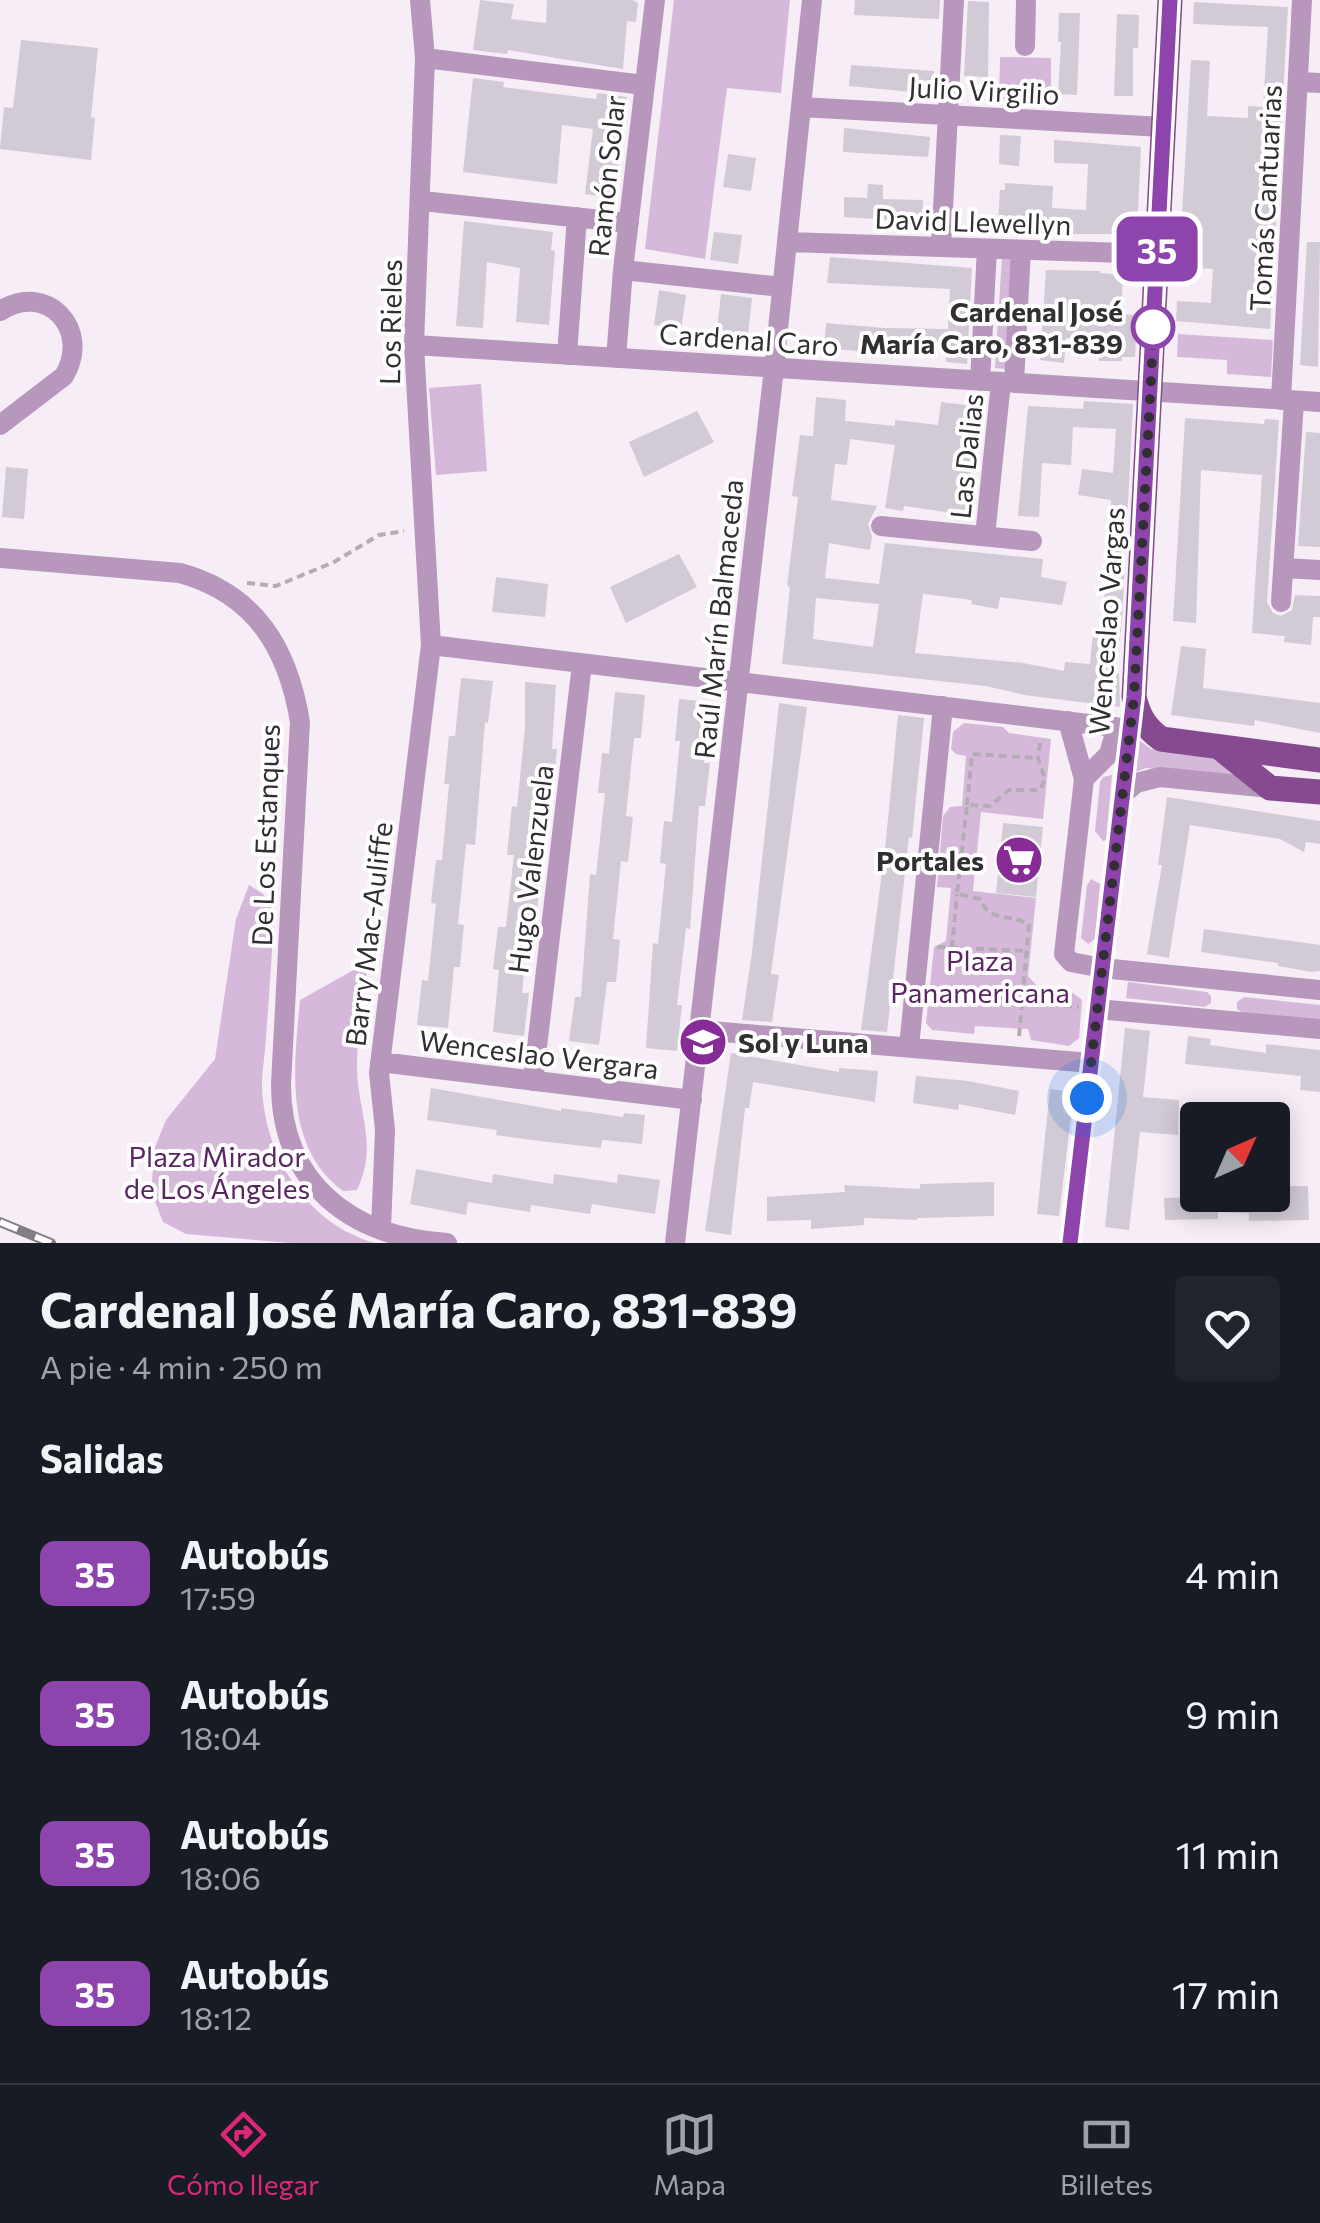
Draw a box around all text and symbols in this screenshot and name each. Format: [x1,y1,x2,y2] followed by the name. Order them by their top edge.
[908,69,1060,111] street label: Julio Virgilio
[1242,84,1288,312] street label: Tomás Cantuarias
[581,94,631,258] street label: Ramón Solar
[874,201,1072,241] street label: David Llewellyn
[1112,216,1202,282] line badge: 35
[1137,228,1177,271] text: 35
[372,259,408,385] street label: Los Rieles
[860,294,1123,360] place label: Cardenal José María Caro, 831-839
[1132,306,1174,348] marker: Cardenal José María Caro, 831-839
[658,316,840,362] street label: Cardenal Caro
[943,392,989,520] street label: Las Dalias
[686,478,750,760] street label: Raúl Marín Balmaceda
[1081,506,1131,736] street label: Wenceslao Vargas
[244,723,286,947] street label: De Los Estanques
[500,763,560,975] street label: Hugo Valenzuela
[337,820,399,1048] street label: Barry Mac-Auliffe
[993,834,1045,886] supermarket icon: Portales
[876,843,984,877] place label: Portales
[890,943,1070,1009] park label: Plaza Panamericana
[677,1016,729,1068] school or university icon: Sol y Luna
[417,1022,661,1086] street label: Wenceslao Vergara
[738,1025,868,1059] place label: Sol y Luna
[1062,1073,1112,1123] your location
[1180,1102,1290,1212] north arrow
[1180,1102,1290,1212] map controls
[124,1139,310,1205] park label: Plaza Mirador de Los Ángeles
[1175,1276,1280,1381] button: heart
[40,1279,798,1338] text: Cardenal José María Caro, 831-839
[40,1346,323,1386] text: A pie · 4 min · 250 m
[40,1434,164,1481] text: Salidas
[180,1530,329,1577] text: Autobús
[1185,1550,1280,1597] text: 4 min
[75,1552,115,1595] text: 35
[180,1577,256,1617] text: 17:59
[180,1670,329,1717] text: Autobús
[1185,1690,1280,1737] text: 9 min
[75,1692,115,1735] text: 35
[180,1717,261,1757] text: 18:04
[180,1810,329,1857] text: Autobús
[1176,1830,1280,1877] text: 11 min
[75,1832,115,1875] text: 35
[180,1857,261,1897] text: 18:06
[180,1950,329,1997] text: Autobús
[1172,1970,1280,2017] text: 17 min
[75,1972,115,2015] text: 35
[180,1997,252,2037] text: 18:12
[167,2107,319,2201] tab: Cómo llegar
[653,2107,726,2201] tab: Mapa
[1060,2107,1153,2201] tab: Billetes

